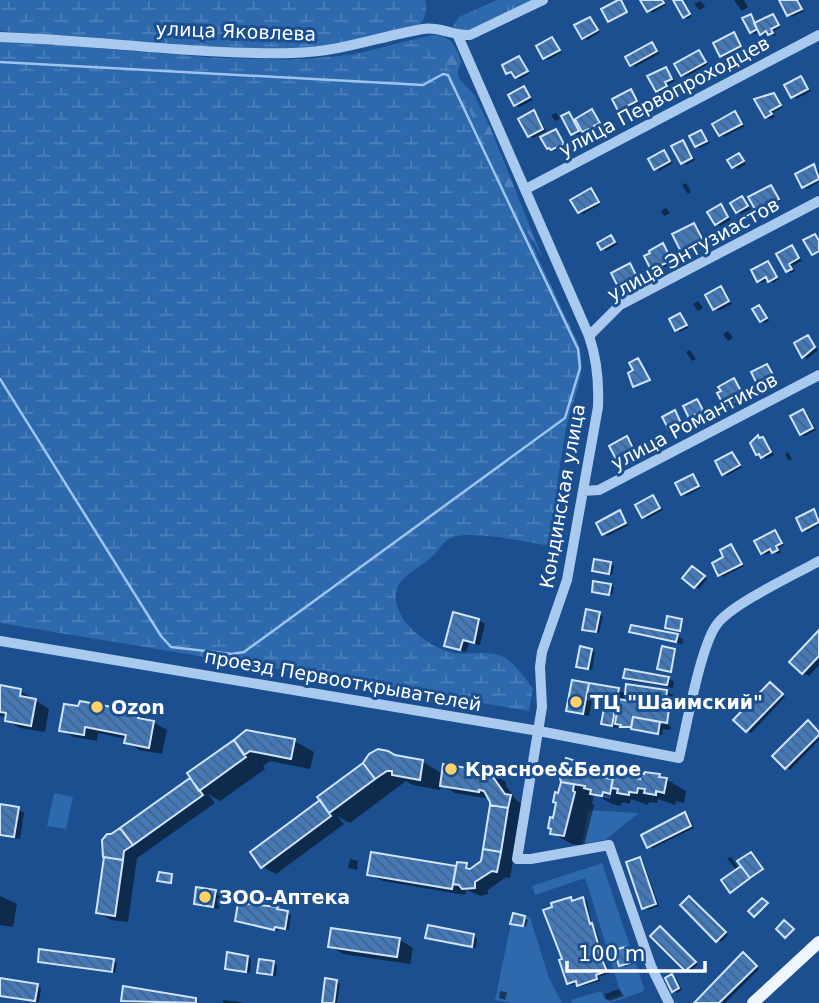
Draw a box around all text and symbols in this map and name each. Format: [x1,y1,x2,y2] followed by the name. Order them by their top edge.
[155,17,317,45] street label: улица Яковлева
[555,31,773,161] street label: улица Первопроходцев
[603,193,783,305] street label: улица Энтузиастов
[607,368,781,474] street label: улица Романтиков
[535,402,589,590] street label: Кондинская улица
[203,645,483,715] street label: проезд Первооткрывателей
[590,691,763,713] place label: ТЦ "Шаимский"
[568,694,584,710] marker: ТЦ "Шаимский"
[111,696,165,718] place label: Ozon
[89,699,105,715] marker: Ozon
[465,758,641,780] place label: Красное&Белое
[443,761,459,777] marker: Красное&Белое
[219,886,350,908] place label: ЗОО-Аптека
[197,889,213,905] marker: ЗОО-Аптека
[567,930,705,974] scale bar
[578,942,645,966] text: 100 m

